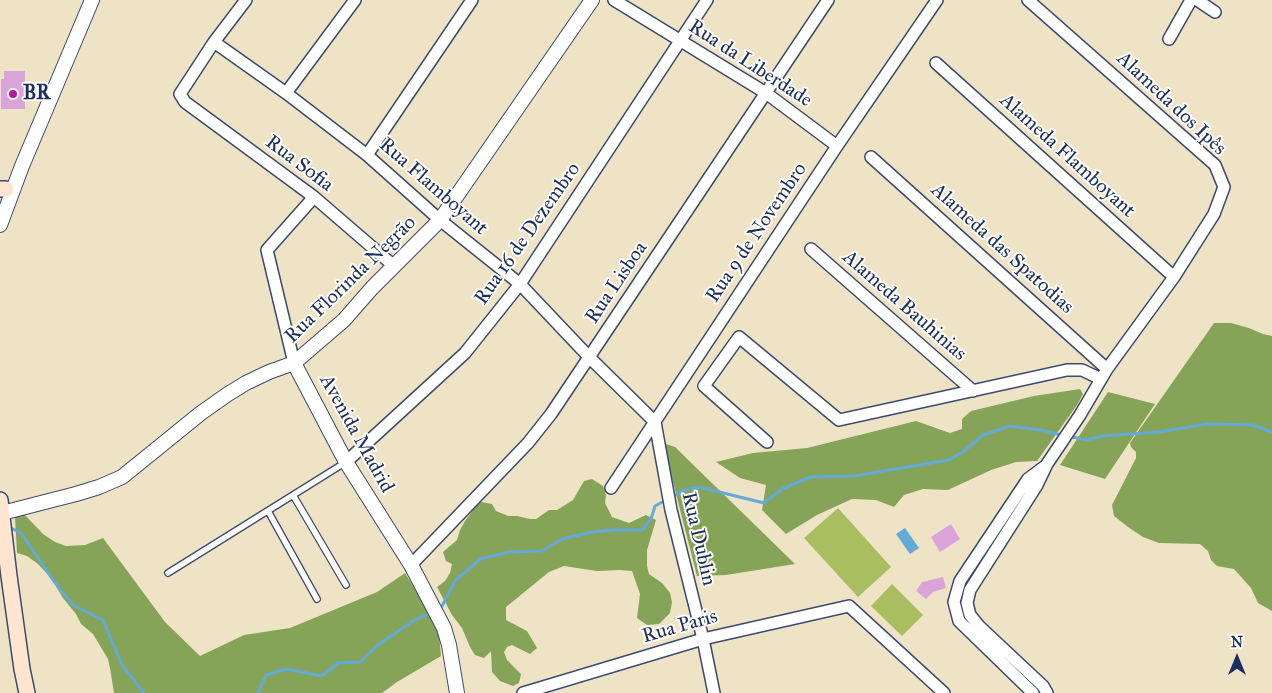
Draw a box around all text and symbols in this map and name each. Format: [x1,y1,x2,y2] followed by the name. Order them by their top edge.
[684,15,816,113] street label: Rua da Liberdade
[1111,47,1231,161] street label: Alameda dos Ipês
[23,82,50,106] place label: BR
[7,88,19,100] marker: BR
[994,89,1140,223] street label: Alameda Flamboyant
[260,131,338,197] street label: Rua Sofia
[374,133,492,241] street label: Rua Flamboyant
[470,158,586,310] street label: Rua 16 de Dezembro
[701,159,813,307] street label: Rua 9 de Novembro
[926,179,1078,319] street label: Alameda das Spatodias
[280,211,422,349] street label: Rua Florinda Negrão
[581,238,653,328] street label: Rua Lisboa
[837,246,971,366] street label: Alameda Bauhinias
[314,371,398,497] street label: Avenida Madrid
[676,490,720,588] street label: Rua Dublin
[640,605,720,649] street label: Rua Paris
[1212,633,1262,683] north arrow
[1231,634,1243,651] text: N

